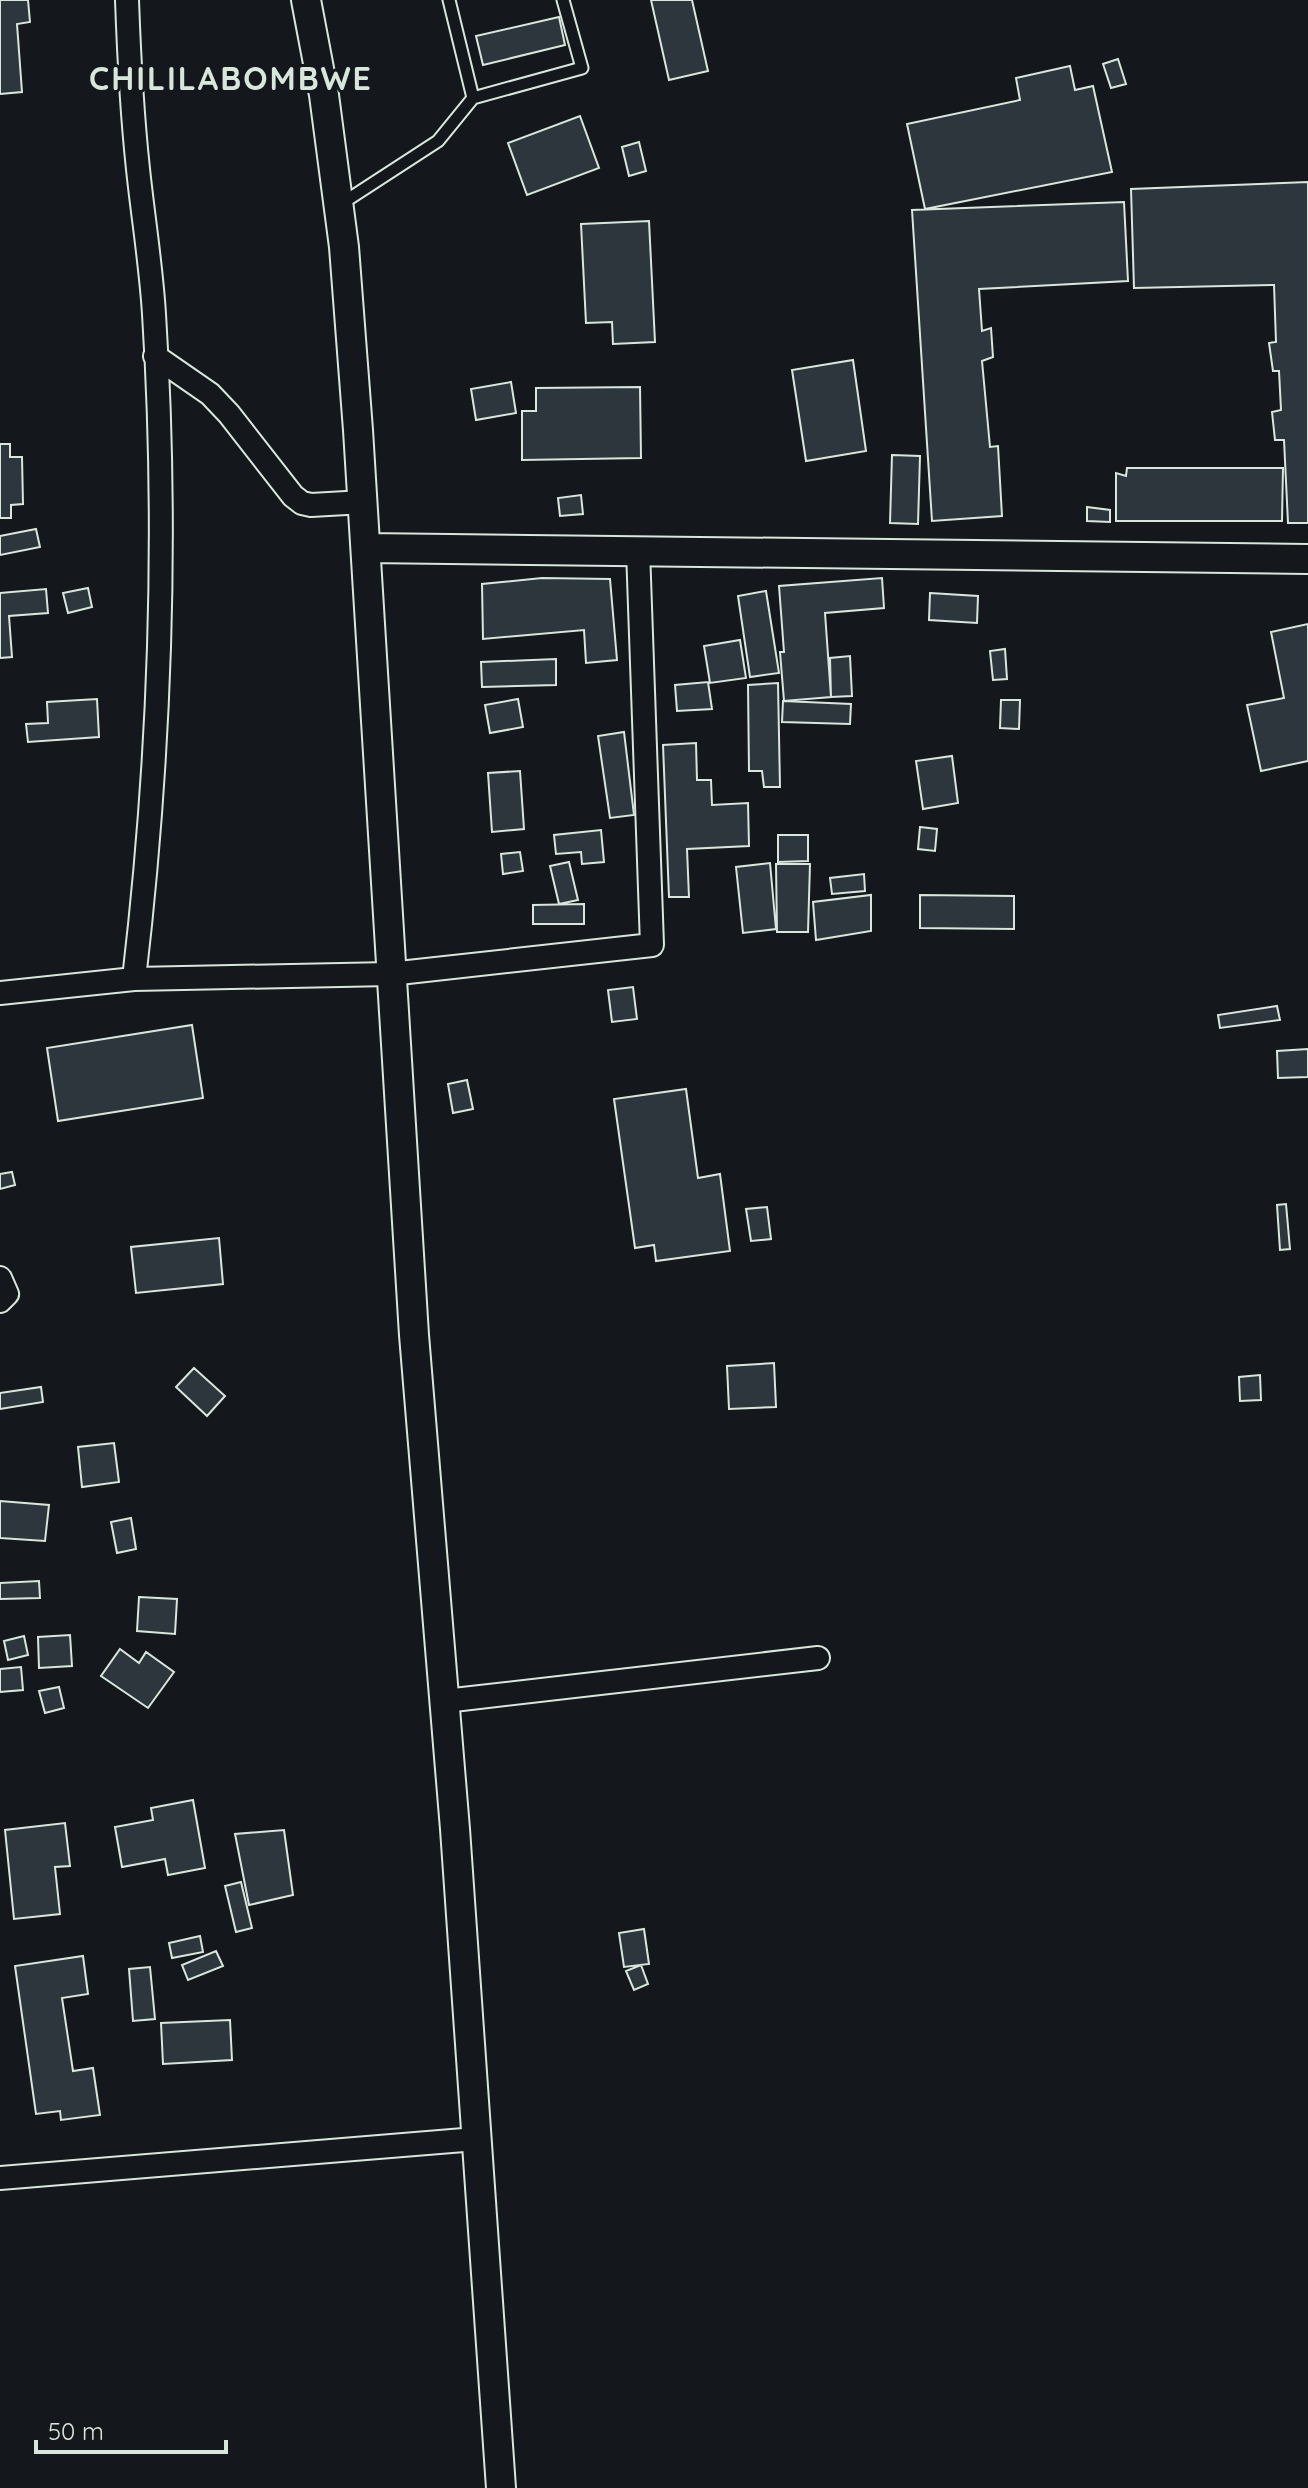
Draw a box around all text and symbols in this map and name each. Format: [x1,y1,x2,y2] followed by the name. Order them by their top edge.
[89,58,373,98] district label: CHILILABOMBWE
[36,2404,226,2454] scale bar
[48,2416,104,2446] text: 50 m

